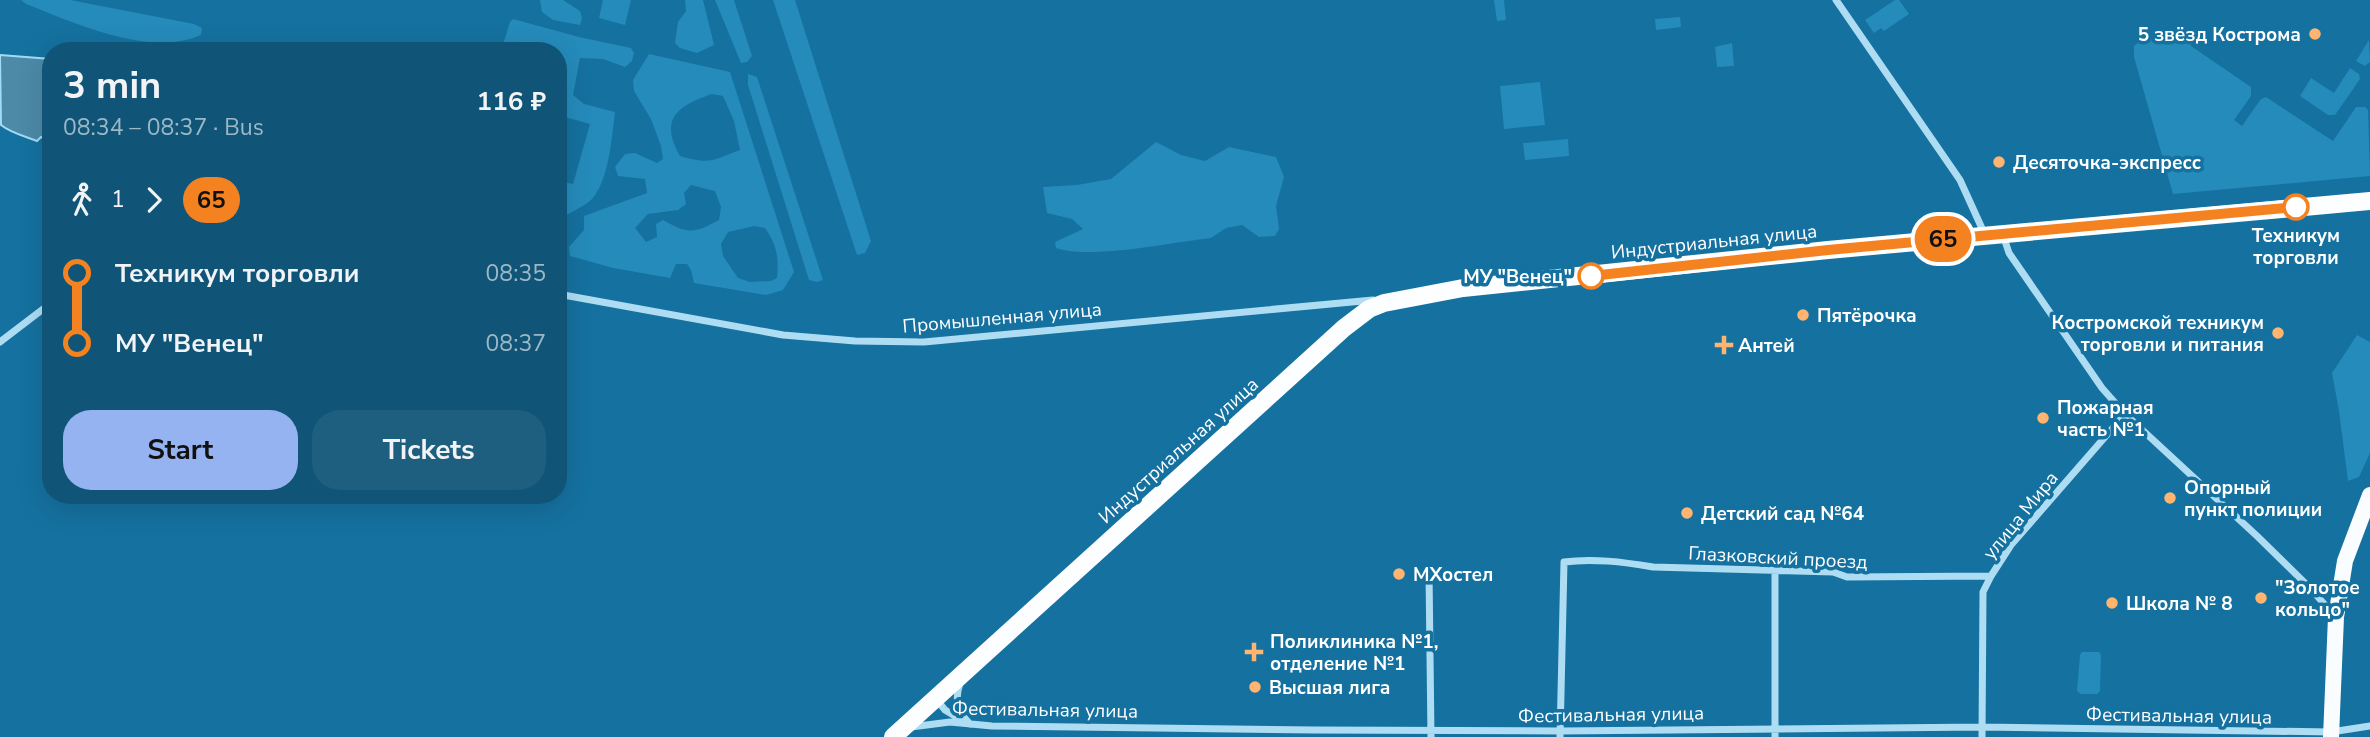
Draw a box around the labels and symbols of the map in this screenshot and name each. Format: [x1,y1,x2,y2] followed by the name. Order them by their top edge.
[2138,22,2301,48] place label: 5 звёзд Кострома
[2307,26,2323,42] marker: 5 звёзд Кострома
[2013,150,2201,176] place label: Десяточка-экспресс
[1991,154,2007,170] marker: Десяточка-экспресс
[2283,194,2309,220] marker: Техникум торговли
[1912,216,1974,262] line badge: 65
[1610,218,1818,266] street label: Индустриальная улица
[2252,223,2340,271] place label: Техникум торговли
[1578,263,1604,289] marker: МУ "Венец"
[1463,264,1572,290] place label: МУ "Венец"
[901,296,1103,340] street label: Промышленная улица
[1817,303,1917,329] place label: Пятёрочка
[1795,307,1811,323] marker: Пятёрочка
[2052,310,2264,358] place label: Костромской техникум торговли и питания
[2270,325,2286,341] marker: Костромской техникум торговли и питания
[1738,333,1795,359] place label: Антей
[1716,337,1732,353] marker: Антей
[1093,372,1264,530] street label: Индустриальная улица
[2057,395,2154,443] place label: Пожарная часть №1
[2035,410,2051,426] marker: Пожарная часть №1
[1977,466,2064,565] street label: улица Мира
[2184,475,2322,523] place label: Опорный пункт полиции
[2162,490,2178,506] marker: Опорный пункт полиции
[1701,501,1864,527] place label: Детский сад №64
[1679,505,1695,521] marker: Детский сад №64
[1688,540,1868,576] street label: Глазковский проезд
[1413,562,1493,588] place label: МХостел
[1391,566,1407,582] marker: МХостел
[2275,575,2360,623] place label: "Золотое кольцо"
[2253,590,2269,606] marker: "Золотое кольцо"
[2126,591,2233,617] place label: Школа № 8
[2104,595,2120,611] marker: Школа № 8
[1270,629,1438,677] place label: Поликлиника №1, отделение №1
[1244,642,1264,662] marker: Поликлиника №1, отделение №1
[1269,675,1390,701] place label: Высшая лига
[1247,679,1263,695] marker: Высшая лига
[952,695,1138,725] street label: Фестивальная улица
[1518,700,1704,730] street label: Фестивальная улица
[2086,701,2272,731] street label: Фестивальная улица

